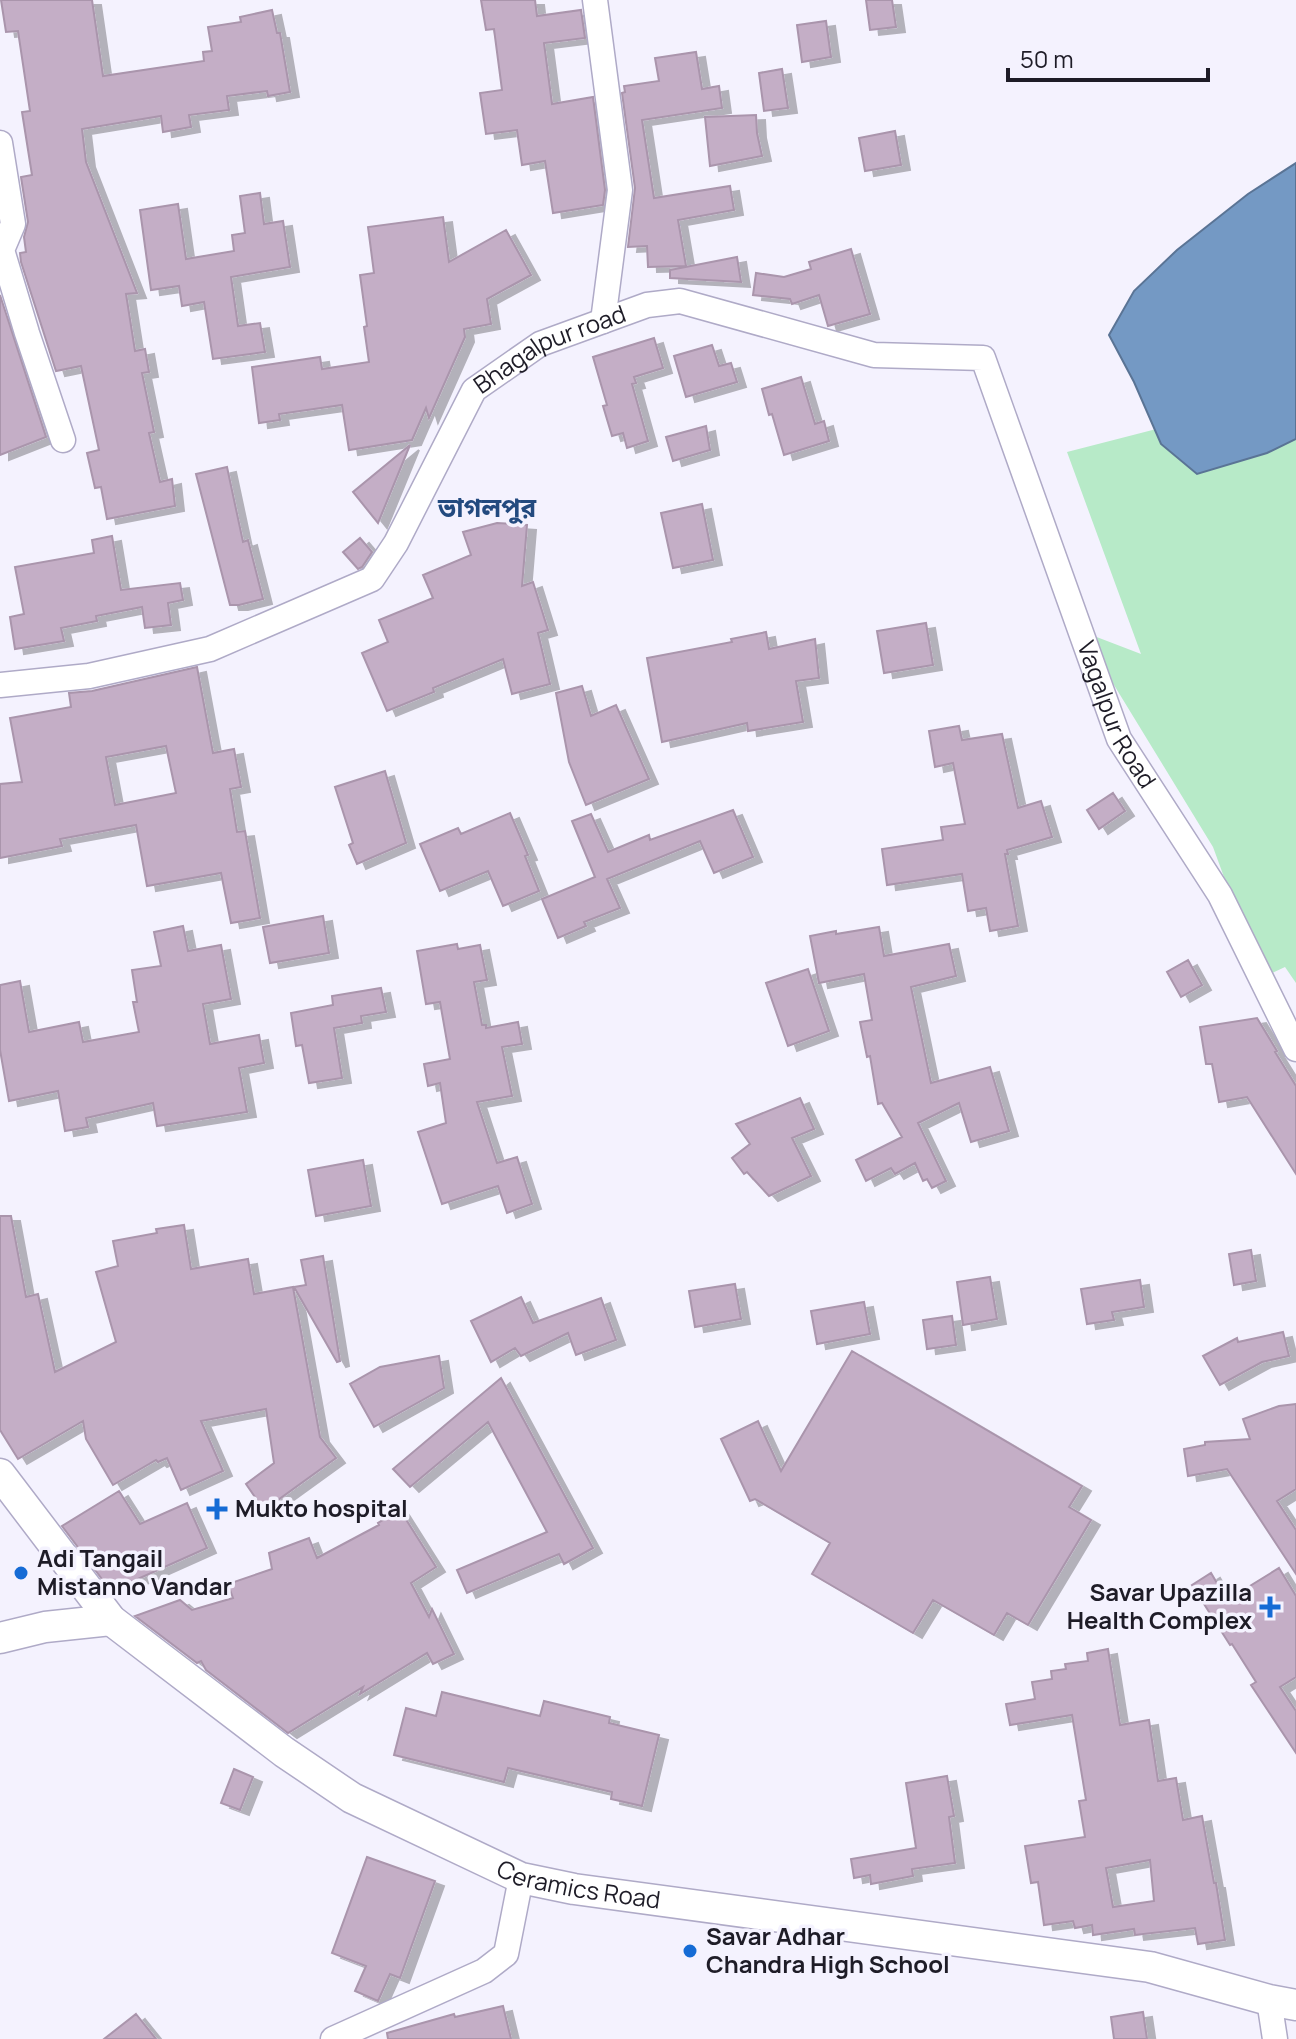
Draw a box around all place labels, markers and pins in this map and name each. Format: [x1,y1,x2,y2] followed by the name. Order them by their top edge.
[235,1491,408,1524] place label: Mukto hospital
[206,1498,228,1520] marker: Mukto hospital
[37,1541,232,1602] place label: Adi Tangail Mistanno Vandar
[12,1564,30,1582] marker: Adi Tangail Mistanno Vandar
[1067,1575,1253,1636] place label: Savar Upazilla Health Complex
[1259,1596,1281,1618] marker: Savar Upazilla Health Complex
[706,1919,950,1980] place label: Savar Adhar Chandra High School
[681,1942,699,1960] marker: Savar Adhar Chandra High School

